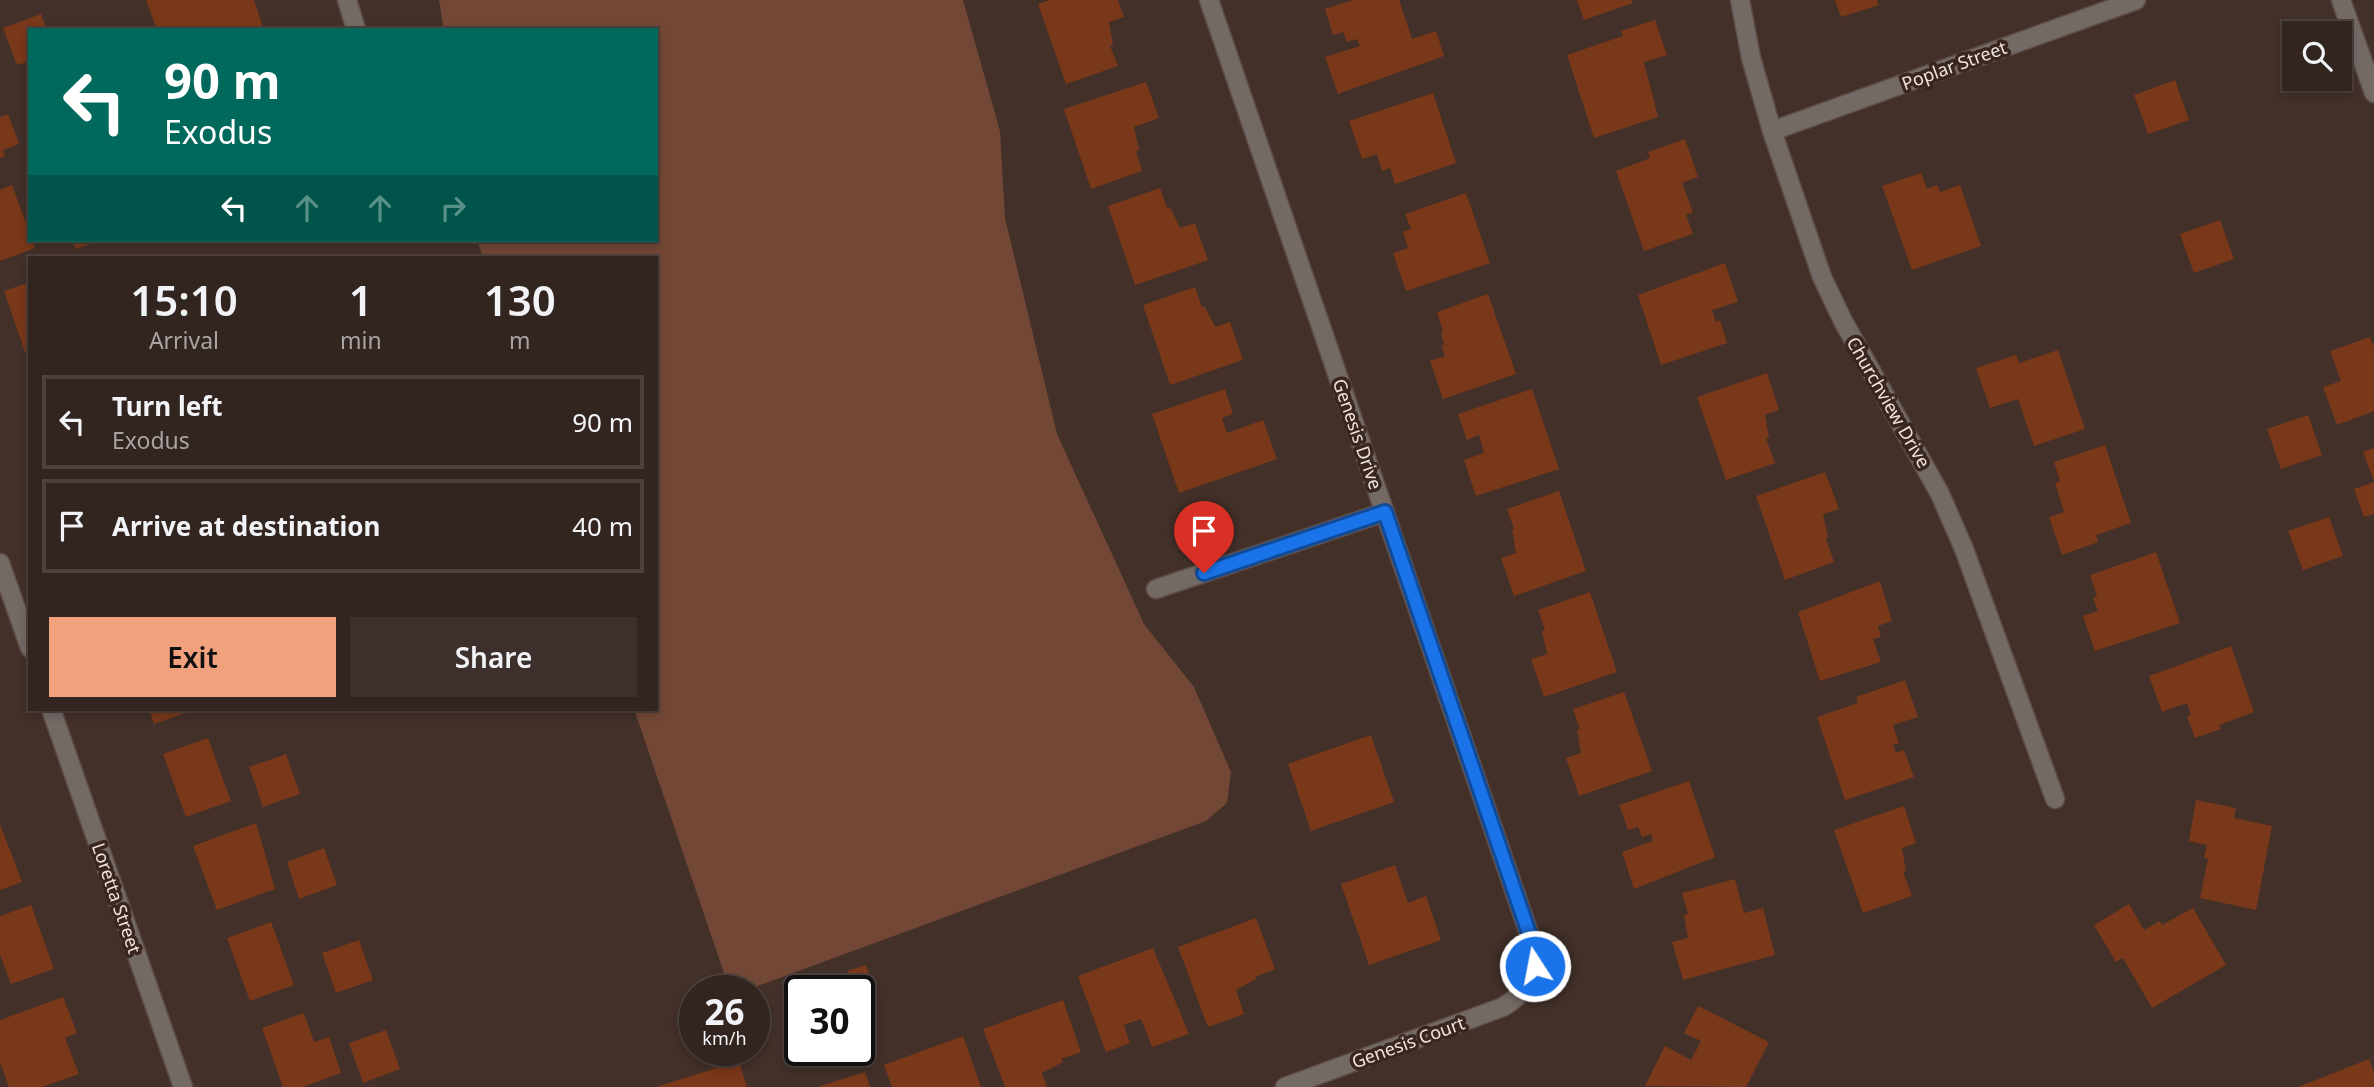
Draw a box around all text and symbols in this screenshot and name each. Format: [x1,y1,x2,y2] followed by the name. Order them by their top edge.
[2282,21,2352,91] map controls
[2282,21,2352,91] button: search
[1898,35,2010,95] street label: Poplar Street
[164,47,281,113] text: 90 m
[49,56,140,147] icon: left
[164,110,272,153] text: Exodus
[215,189,253,227] icon: left
[288,189,326,227] icon: ahead
[361,189,399,227] icon: ahead
[434,189,472,227] icon: right
[130,271,238,328] text: 15:10
[349,271,373,328] text: 1
[484,271,556,328] text: 130
[149,324,219,356] text: Arrival
[340,324,382,356] text: min
[509,324,531,356] text: m
[1842,332,1936,472] street label: Churchview Drive
[1328,375,1388,493] street label: Genesis Drive
[112,388,223,424] text: Turn left
[53,403,91,441] icon: left
[572,404,633,440] text: 90 m
[112,424,190,456] text: Exodus
[1174,501,1234,573] pin
[53,507,91,545] icon: arrive
[112,508,381,544] text: Arrive at destination
[572,508,633,544] text: 40 m
[1185,512,1223,550] icon: arrive
[49,617,336,697] button: Exit
[350,617,637,697] button: Share
[87,839,147,957] street label: Loretta Street
[1498,929,1572,1003] position arrow
[784,975,875,1066] speed limit sign: 30
[704,988,745,1035] text: 26
[1348,1010,1468,1074] street label: Genesis Court
[702,1026,747,1050] text: km/h

